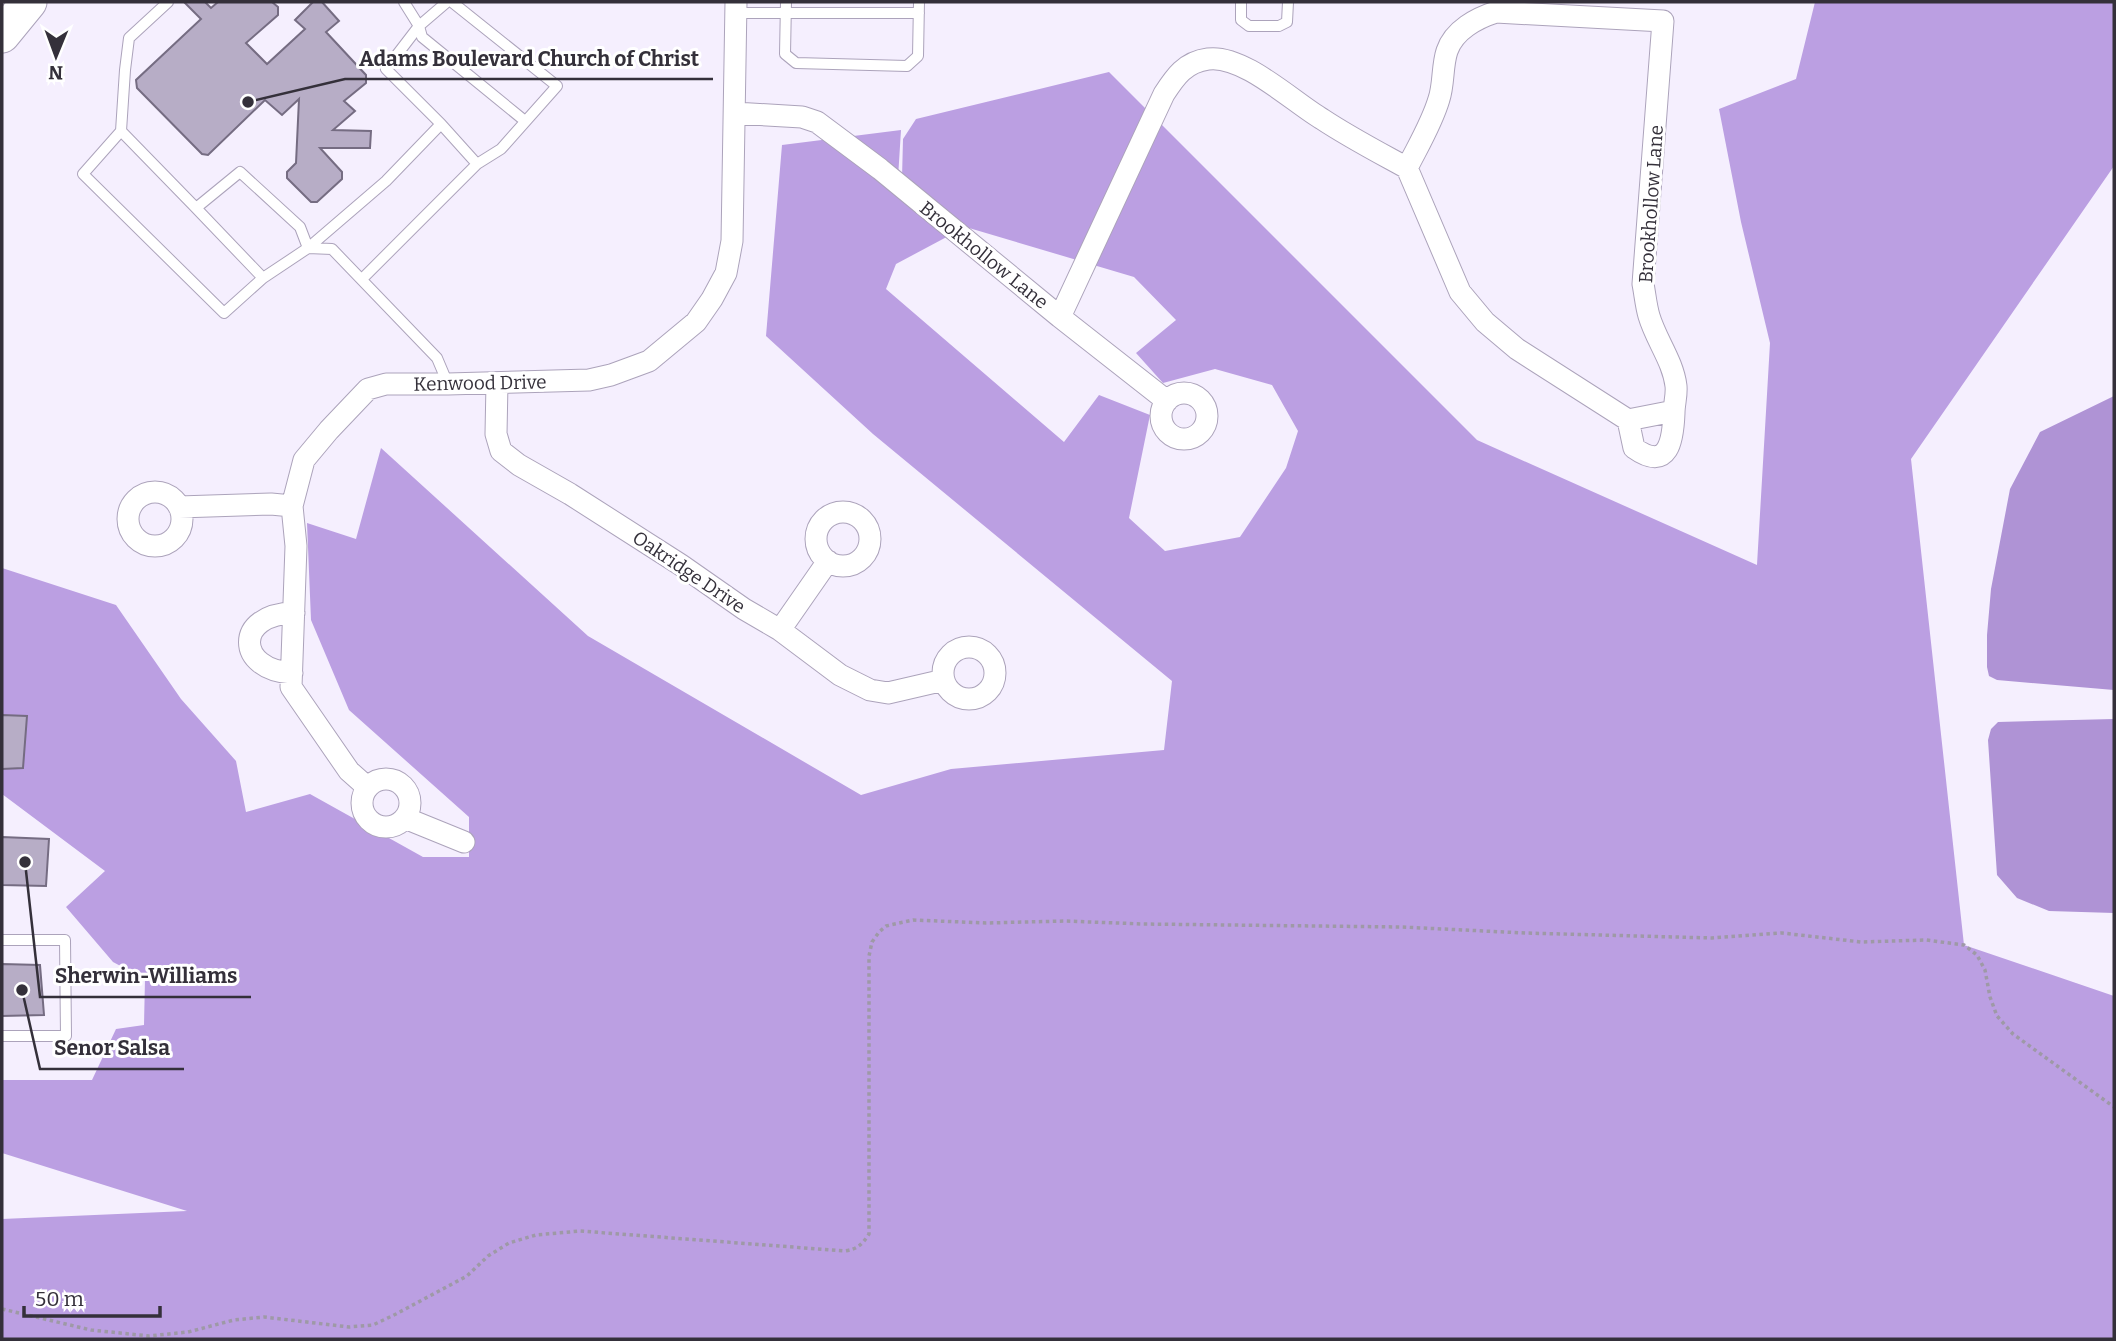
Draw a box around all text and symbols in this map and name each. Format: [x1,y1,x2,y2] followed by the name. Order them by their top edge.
[21,21,91,91] north arrow
[345,37,713,79] callout: Adams Boulevard Church of Christ
[359,46,700,72] text: Adams Boulevard Church of Christ
[48,61,63,84] text: N
[1634,124,1668,284] street label: Brookhollow Lane
[915,196,1053,314] street label: Brookhollow Lane
[413,370,547,396] street label: Kenwood Drive
[628,526,750,618] street label: Oakridge Drive
[40,955,251,997] callout: Sherwin-Williams
[55,963,237,989] text: Sherwin-Williams
[40,1027,184,1069] callout: Senor Salsa
[54,1035,170,1061] text: Senor Salsa
[24,1274,161,1318] scale bar
[35,1286,84,1312] text: 50 m

